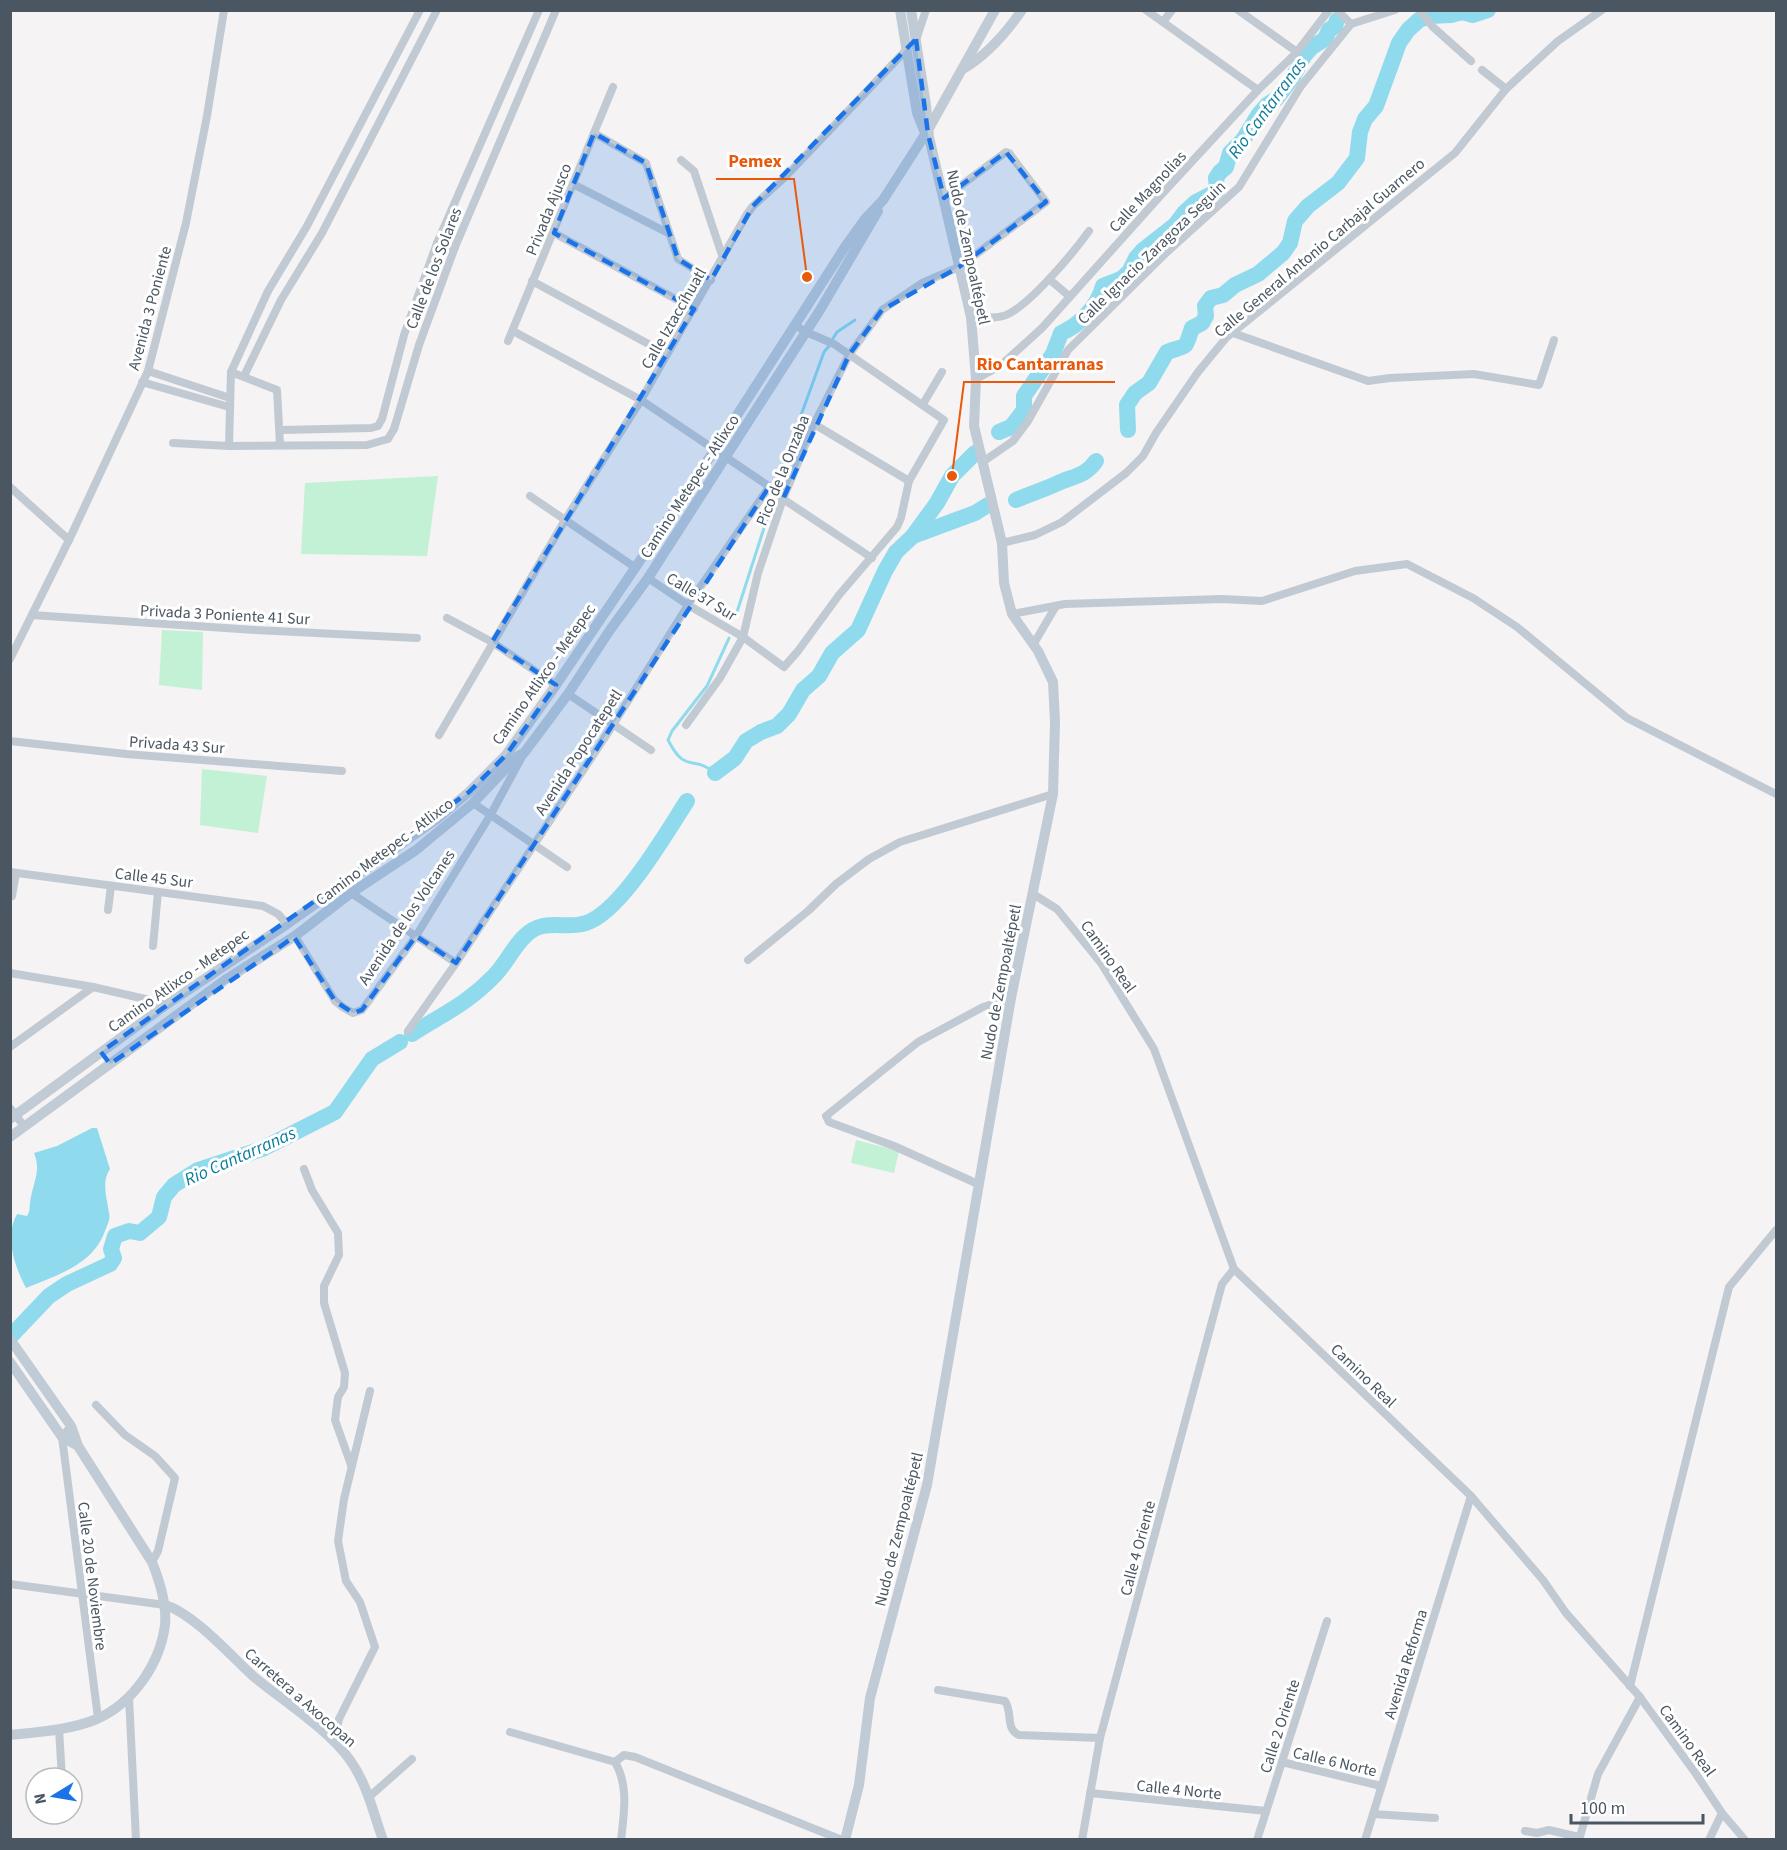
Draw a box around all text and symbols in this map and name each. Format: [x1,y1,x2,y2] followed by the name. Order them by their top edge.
[1222,53,1313,164] water label: Rio Cantarranas
[716,143,794,179] callout: Pemex
[1104,146,1192,237] street label: Calle Magnolias
[728,149,782,174] text: Pemex
[1210,153,1430,343] street label: Calle General Antonio Carbajal Guarnero
[520,160,577,259] street label: Privada Ajusco
[941,168,995,327] street label: Nudo de Zempoaltépetl
[1073,176,1231,329] street label: Calle Ignacio Zaragoza Seguin
[401,204,467,332] street label: Calle de los Solares
[123,244,177,373] street label: Avenida 3 Poniente
[636,264,712,373] street label: Calle Iztaccíhuatl
[964,346,1115,382] callout: Rio Cantarranas
[977,352,1103,377] text: Rio Cantarranas
[635,410,745,563] street label: Camino Metepec - Atlixco
[751,412,815,529] street label: Pico de la Onzaba
[662,567,741,627] street label: Calle 37 Sur
[139,600,311,630] street label: Privada 3 Poniente 41 Sur
[487,600,601,749] street label: Camino Atlixco - Metepec
[530,685,628,820] street label: Avenida Popocatepetl
[128,731,226,759] street label: Privada 43 Sur
[311,793,458,911] street label: Camino Metepec - Atlixco
[353,845,460,990] street label: Avenida de los Volcanes
[114,862,195,894] street label: Calle 45 Sur
[975,903,1027,1062] street label: Nudo de Zempoaltépetl
[1075,916,1141,997] street label: Camino Real
[104,924,253,1038] street label: Camino Atlixco - Metepec
[181,1121,300,1192] water label: Rio Cantarranas
[1326,1339,1401,1413] street label: Camino Real
[869,1450,929,1609] street label: Nudo de Zempoaltépetl
[1115,1498,1161,1598] street label: Calle 4 Oriente
[72,1501,112,1652] street label: Calle 20 de Noviembre
[1379,1607,1433,1722] street label: Avenida Reforma
[240,1643,361,1753] street label: Carretera a Axocopan
[1254,1676,1306,1776] street label: Calle 2 Oriente
[1654,1700,1721,1781] street label: Camino Real
[1291,1742,1379,1782] street label: Calle 6 Norte
[24,1766,84,1826] north arrow
[1135,1775,1223,1805] street label: Calle 4 Norte
[1571,1787,1703,1825] scale bar
[28,1791,52,1806] text: N
[1580,1796,1625,1821] text: 100 m

